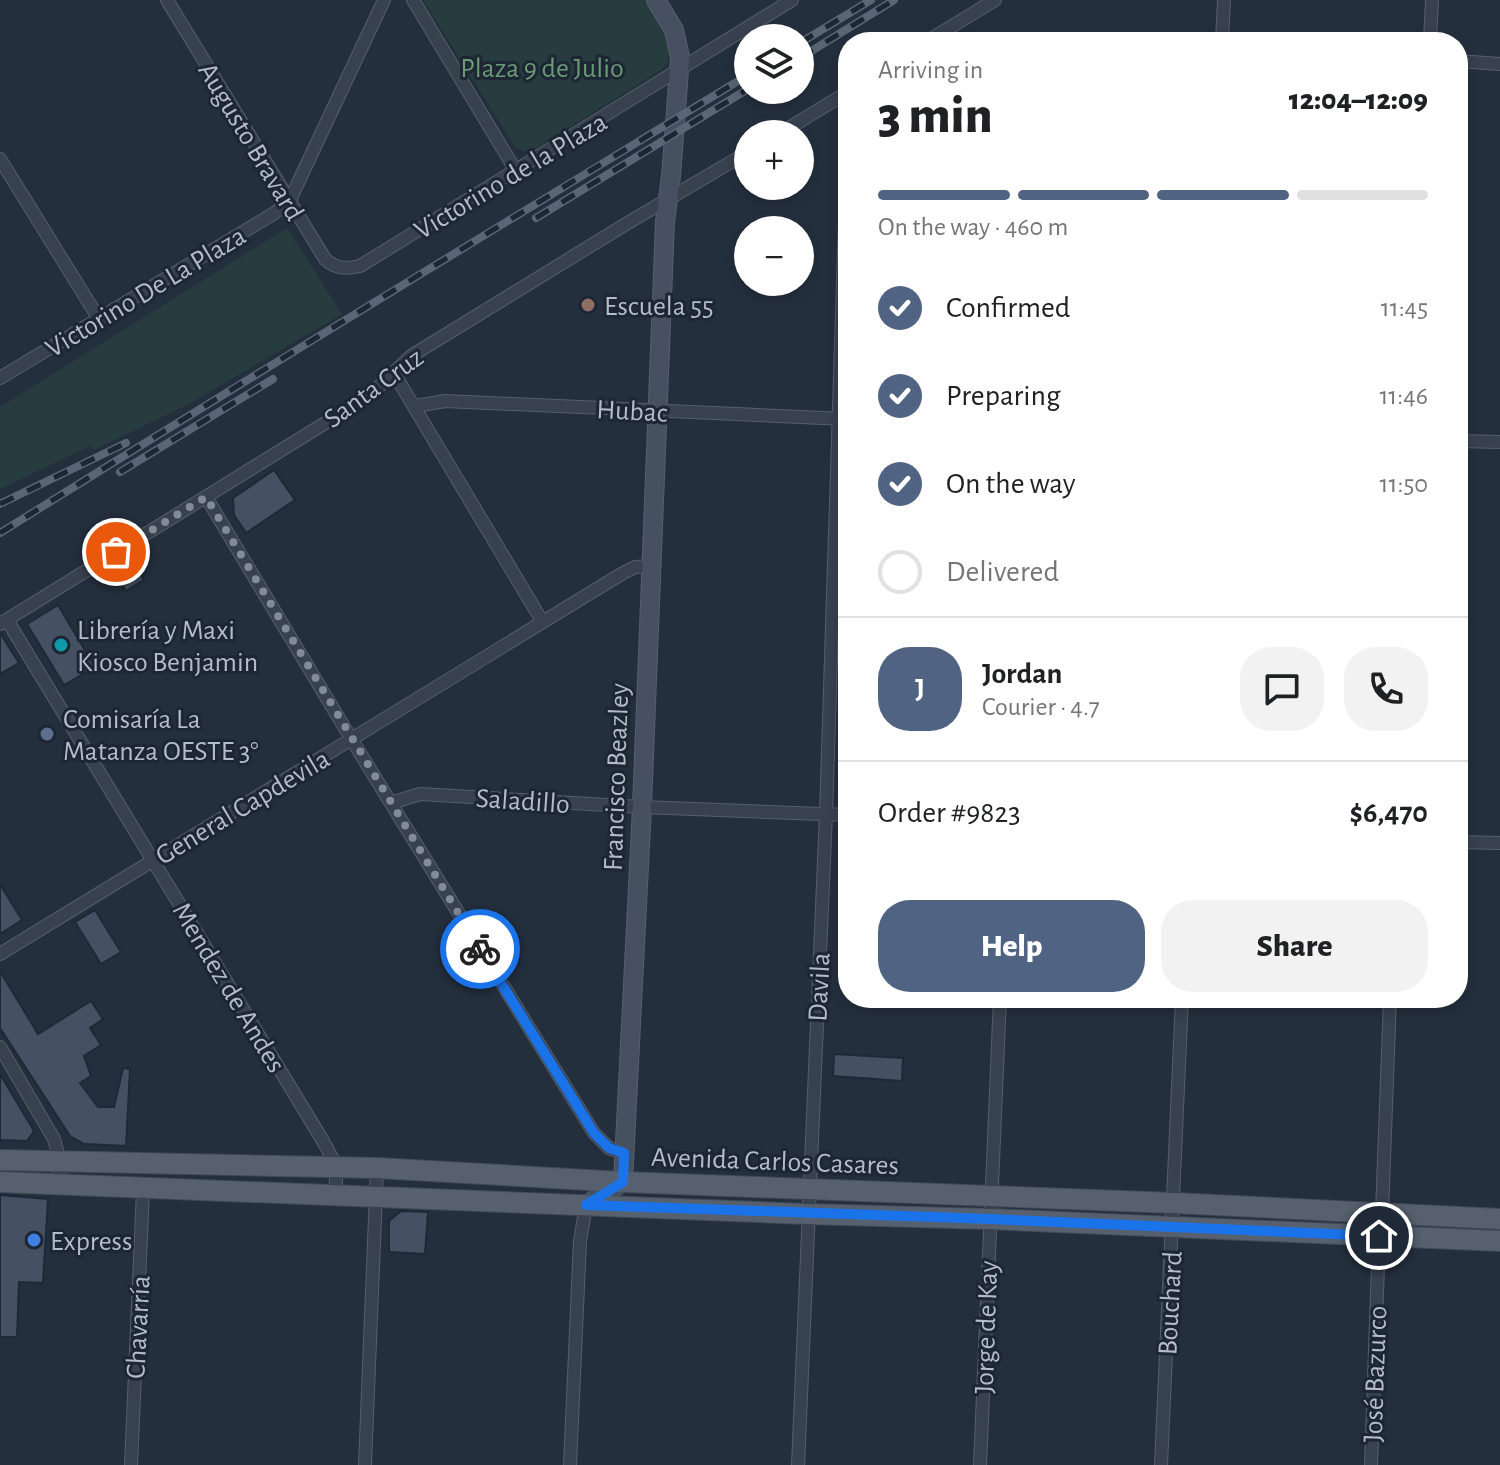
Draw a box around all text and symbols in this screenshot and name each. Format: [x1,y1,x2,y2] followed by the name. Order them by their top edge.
[734,24,814,296] map controls
[734,24,814,104] button: layers
[460,55,624,83] park label: Plaza 9 de Julio
[878,57,983,83] text: Arriving in
[192,58,308,226] street label: Augusto Bravard
[1289,85,1428,115] text: 12:04–12:09
[878,90,992,142] text: 3 min
[410,108,612,245] street label: Victorino de la Plaza
[734,120,814,200] button: +
[878,214,1068,240] text: On the way · 460 m
[734,216,814,296] button: −
[41,222,251,363] street label: Victorino De La Plaza
[878,286,922,330] icon: check
[604,293,714,321] place label: Escuela 55
[946,293,1070,323] text: Confirmed
[1381,295,1428,321] text: 11:45
[579,296,597,314] marker: Escuela 55
[319,343,429,434] street label: Santa Cruz
[878,374,922,418] icon: check
[946,381,1061,411] text: Preparing
[1379,383,1428,409] text: 11:46
[596,396,668,428] street label: Hubac
[878,462,922,506] icon: check
[946,469,1075,499] text: On the way
[1380,471,1428,497] text: 11:50
[82,518,150,586] pin
[94,530,138,574] icon: bag
[946,557,1059,587] text: Delivered
[77,617,258,677] place label: Librería y Maxi Kiosco Benjamin
[52,636,70,654] marker: Librería y Maxi Kiosco Benjamin
[1240,647,1324,731] button: chat
[1344,647,1428,731] button: phone
[982,659,1062,689] text: Jordan
[915,674,925,704] text: J
[600,683,634,871] street label: Francisco Beazley
[982,694,1100,720] text: Courier · 4.7
[63,706,259,766] place label: Comisaría La Matanza OESTE 3°
[38,725,56,743] marker: Comisaría La Matanza OESTE 3°
[151,745,335,871] street label: General Capdevila
[475,785,571,819] street label: Saladillo
[878,798,1021,828] text: Order #9823
[1349,798,1428,828] text: $6,470
[167,898,290,1078] street label: Mendez de Andes
[878,900,1145,992] button: Help
[1161,900,1428,992] button: Share
[440,909,520,989] courier
[458,927,502,971] icon: bike
[804,952,836,1022] street label: Davila
[651,1144,899,1180] street label: Avenida Carlos Casares
[1345,1202,1413,1270] pin
[1357,1214,1401,1258] icon: home
[50,1228,132,1256] place label: Express
[25,1231,43,1249] marker: Express
[1154,1250,1188,1356] street label: Bouchard
[971,1260,1003,1394] street label: Jorge de Kay
[122,1275,156,1380] street label: Chavarría
[1360,1305,1392,1443] street label: José Bazurco

